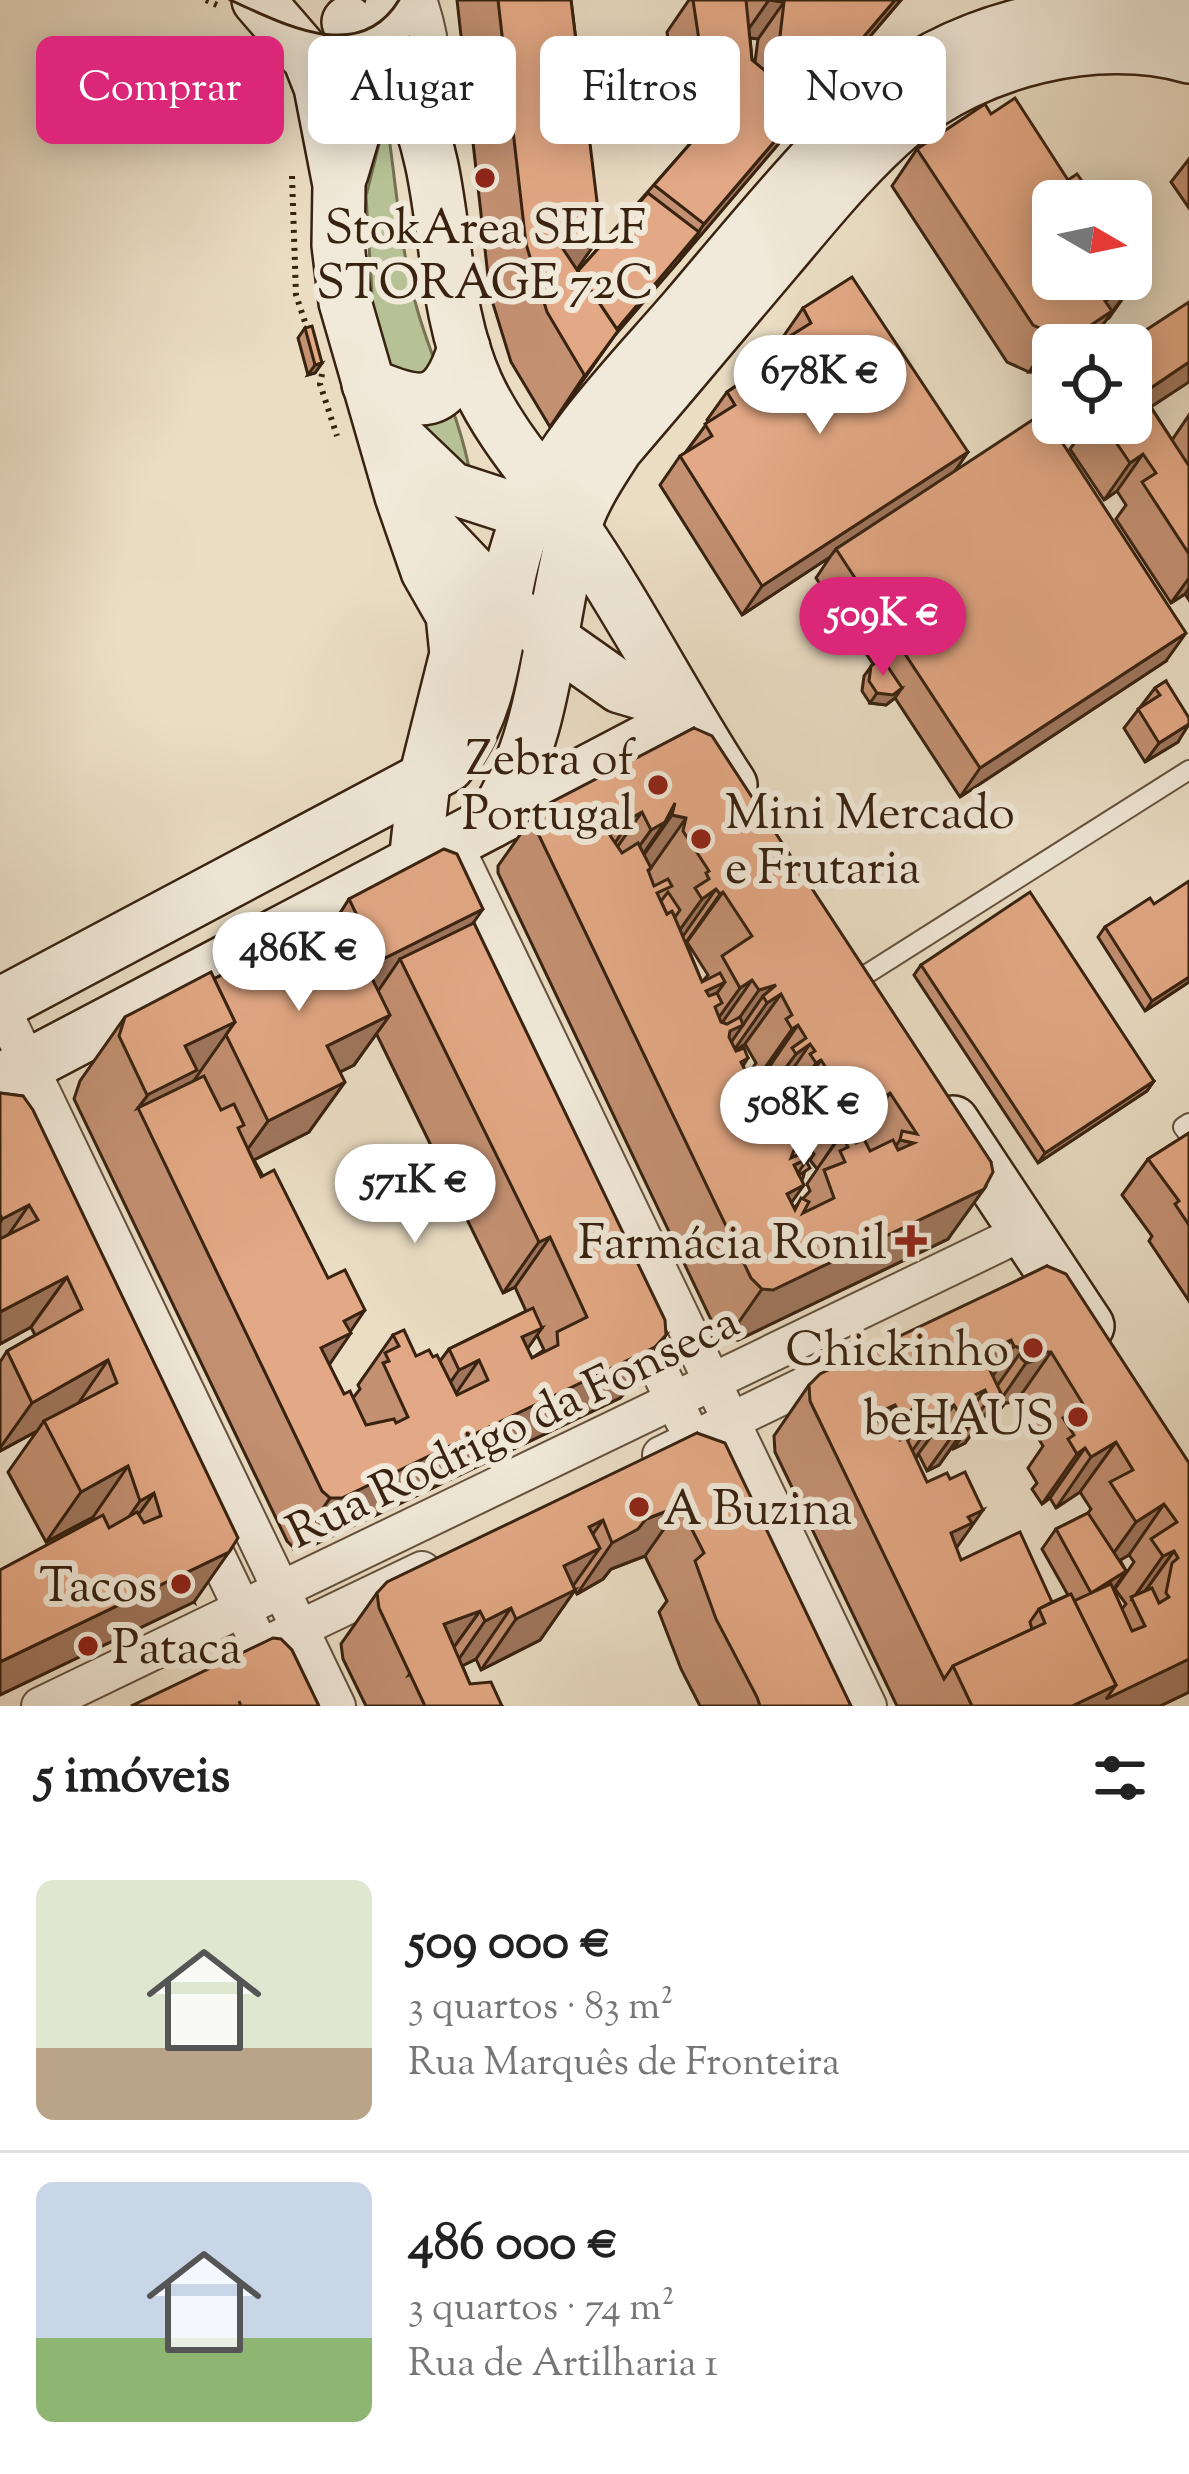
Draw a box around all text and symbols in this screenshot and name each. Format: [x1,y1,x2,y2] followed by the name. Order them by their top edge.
[36,36,284,144] chip: Comprar
[308,36,516,144] chip: Alugar
[540,36,740,144] chip: Filtros
[764,36,946,144] chip: Novo
[472,165,498,191] marker: StokArea SELF STORAGE 72C
[1032,180,1152,300] north arrow
[1032,180,1152,444] map controls
[316,197,654,321] place label: StokArea SELF STORAGE 72C
[1032,324,1152,444] button: locate
[722,335,918,437] pin: 678K €
[761,346,879,402] text: 678K €
[785,577,981,679] pin: 509K €
[826,588,940,644] text: 509K €
[462,728,636,852] place label: Zebra of Portugal
[645,772,671,798] marker: Zebra of Portugal
[725,782,1015,906] place label: Mini Mercado e Frutaria
[688,826,714,852] marker: Mini Mercado e Frutaria
[201,912,397,1014] pin: 486K €
[239,923,359,979] text: 486K €
[706,1066,902,1168] pin: 508K €
[747,1077,861,1133] text: 508K €
[317,1144,513,1246] pin: 571K €
[362,1155,468,1211] text: 571K €
[578,1212,887,1281] place label: Farmácia Ronil
[898,1228,924,1254] marker: Farmácia Ronil
[277,1290,752,1569] street label: Rua Rodrigo da Fonseca
[785,1319,1009,1388] place label: Chickinho
[1020,1335,1046,1361] marker: Chickinho
[864,1388,1054,1457] place label: beHAUS
[1065,1404,1091,1430] marker: beHAUS
[663,1478,852,1547] place label: A Buzina
[626,1494,652,1520] marker: A Buzina
[39,1555,157,1624] place label: Tacos
[168,1571,194,1597] marker: Tacos
[112,1617,242,1686] place label: Pataca
[75,1633,101,1659] marker: Pataca
[36,1742,230,1815] text: 5 imóveis
[1087,1745,1153,1811] icon: filters
[408,1908,611,1981] text: 509 000 €
[132,1928,276,2072] icon: home
[408,1981,673,2037] text: 3 quartos · 83 m²
[408,2037,840,2093] text: Rua Marquês de Fronteira
[408,2209,619,2282] text: 486 000 €
[132,2230,276,2374] icon: home
[408,2282,675,2338] text: 3 quartos · 74 m²
[408,2338,718,2394] text: Rua de Artilharia 1

